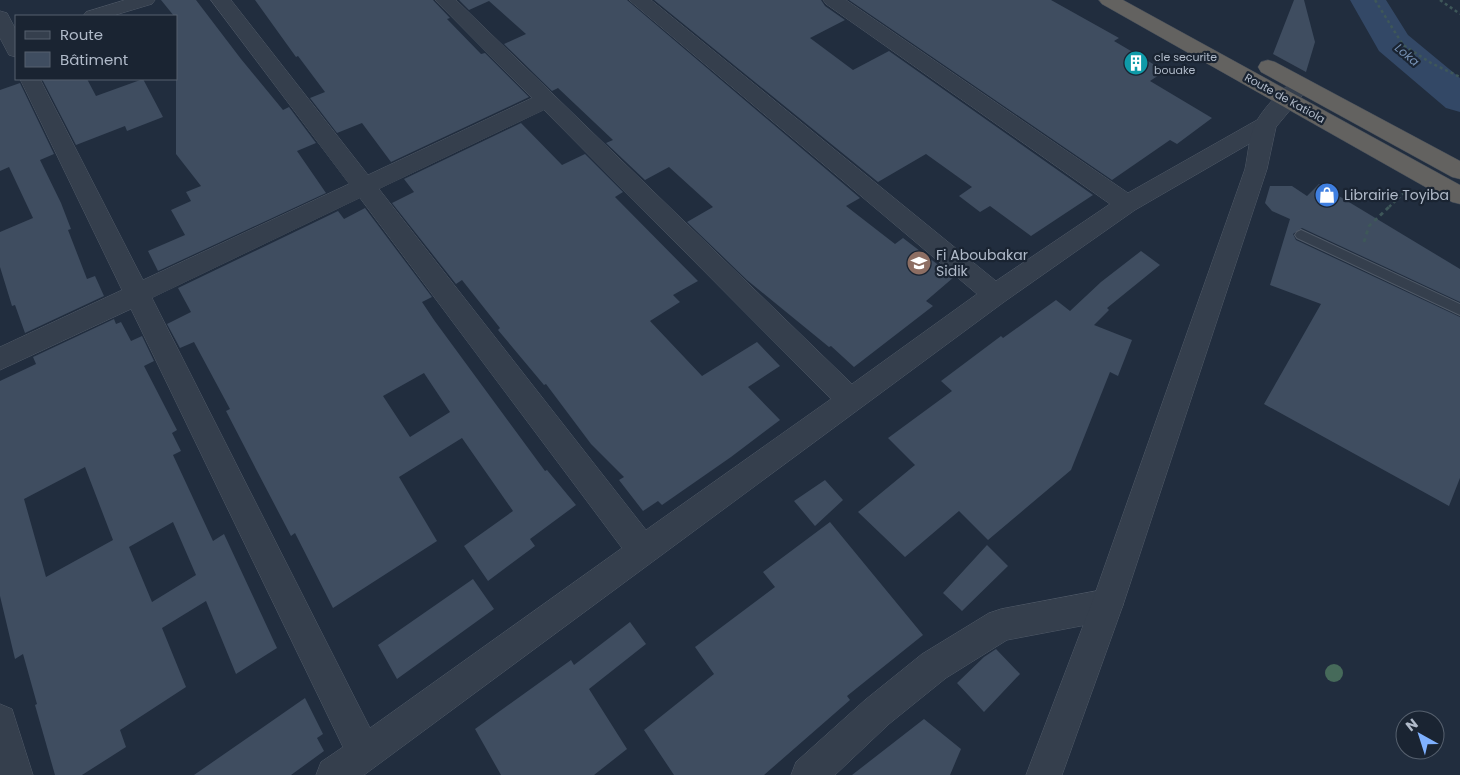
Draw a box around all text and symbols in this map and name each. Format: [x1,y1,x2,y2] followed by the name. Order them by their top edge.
[15,15,178,80] legend
[60,24,103,45] text: Route
[1391,39,1423,70] water label: Loka
[60,49,128,70] text: Bâtiment
[1154,49,1217,78] place label: cle securite bouake
[1123,50,1149,76] building icon: cle securite bouake
[1242,69,1328,127] street label: Route de Katiola
[1314,182,1340,208] shop icon: Librairie Toyiba
[1344,185,1449,205] place label: Librairie Toyiba
[936,245,1028,281] place label: Fi Aboubakar Sidik
[906,250,932,276] school or university icon: Fi Aboubakar Sidik
[1395,710,1445,760] north arrow
[1401,714,1422,736] text: N

